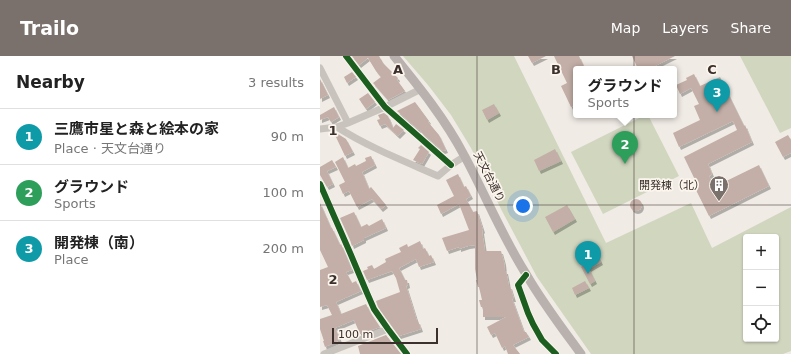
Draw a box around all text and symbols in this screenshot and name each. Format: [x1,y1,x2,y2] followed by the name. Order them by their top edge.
[20,17,79,39] text: Trailo
[611,20,640,36] text: Map
[662,20,709,36] text: Layers
[731,20,771,36] text: Share
[393,62,403,77] text: A
[551,62,561,77] text: B
[707,62,717,77] text: C
[573,66,677,118] popup
[16,72,85,92] text: Nearby
[248,75,304,90] text: 3 results
[587,77,663,95] text: グラウンド
[704,79,730,112] pin: 3
[587,95,629,110] text: Sports
[54,120,219,138] text: 三鷹市星と森と絵本の家
[328,123,338,138] text: 1
[24,129,34,144] text: 1
[271,129,304,144] text: 90 m
[612,131,638,164] pin: 2
[54,141,166,156] text: Place · 天文台通り
[471,150,507,204] street label: 天文台通り
[708,174,730,202] building icon: 開発棟（北）
[54,178,129,196] text: グラウンド
[639,179,705,192] place label: 開発棟（北）
[24,185,34,200] text: 2
[262,185,304,200] text: 100 m
[54,196,96,211] text: Sports
[513,196,533,216] your location
[54,234,144,252] text: 開発棟（南）
[743,234,779,342] map controls
[743,234,779,270] button: +
[24,241,34,256] text: 3
[262,241,304,256] text: 200 m
[575,241,601,274] pin: 1
[54,252,89,267] text: Place
[743,270,779,306] button: −
[328,272,338,287] text: 2
[743,306,779,342] button: locate
[332,326,438,345] scale bar
[338,328,373,341] text: 100 m

